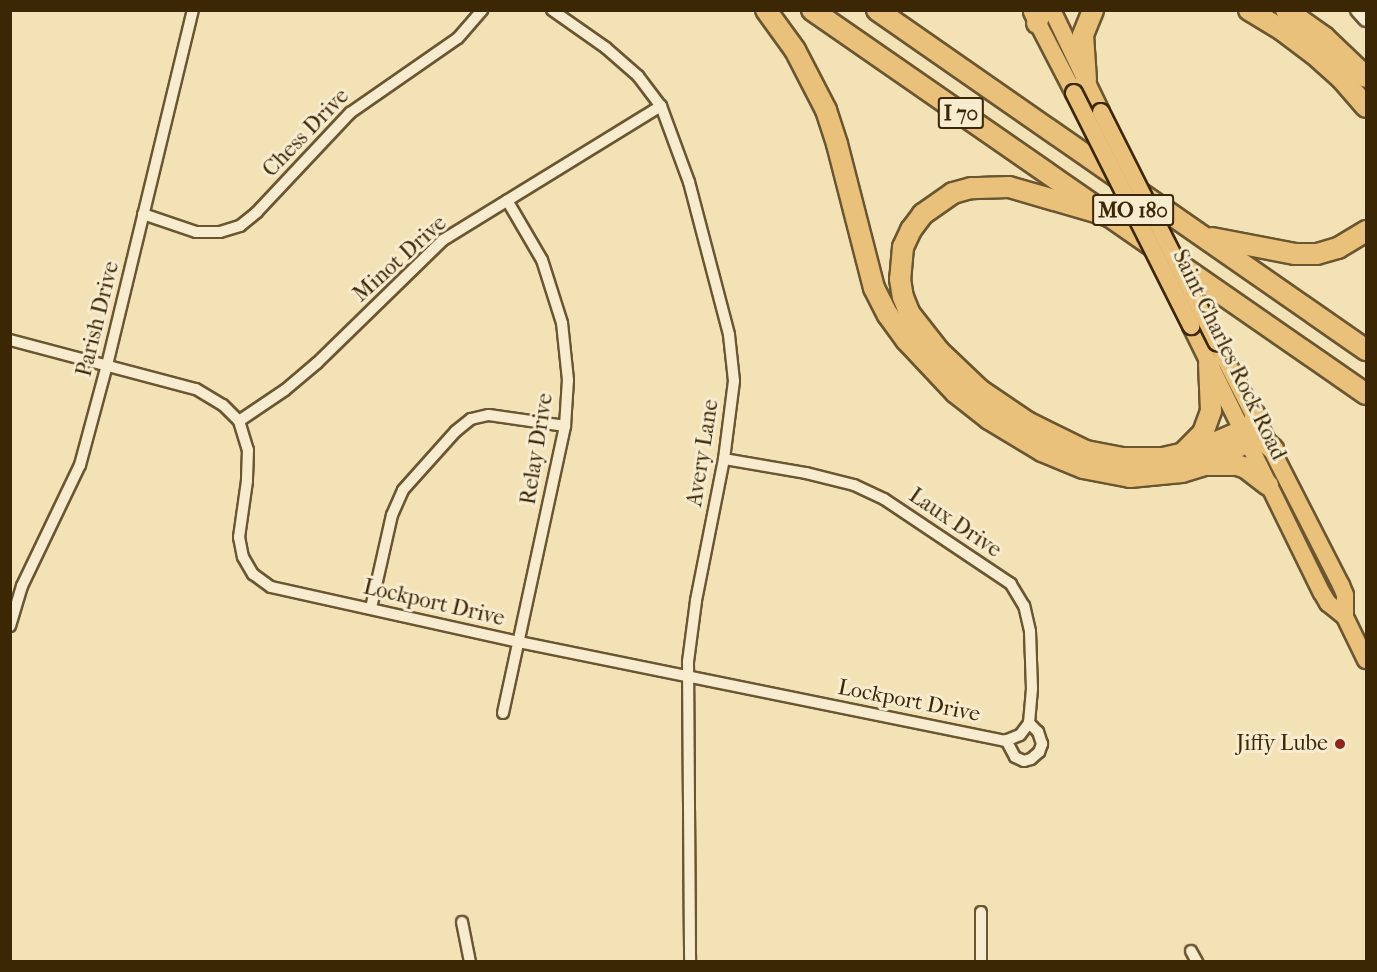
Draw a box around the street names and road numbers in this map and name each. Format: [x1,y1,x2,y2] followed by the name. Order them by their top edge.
[257,83,355,183] street label: Chess Drive
[937,95,985,131] road number: I 70
[1091,192,1175,228] road number: MO 180
[348,210,452,308] street label: Minot Drive
[1167,245,1291,465] street label: Saint Charles Rock Road
[71,259,125,379] street label: Parish Drive
[515,391,559,507] street label: Relay Drive
[682,398,724,508] street label: Avery Lane
[904,482,1006,564] street label: Laux Drive
[361,574,507,632] street label: Lockport Drive
[836,674,982,728] street label: Lockport Drive

